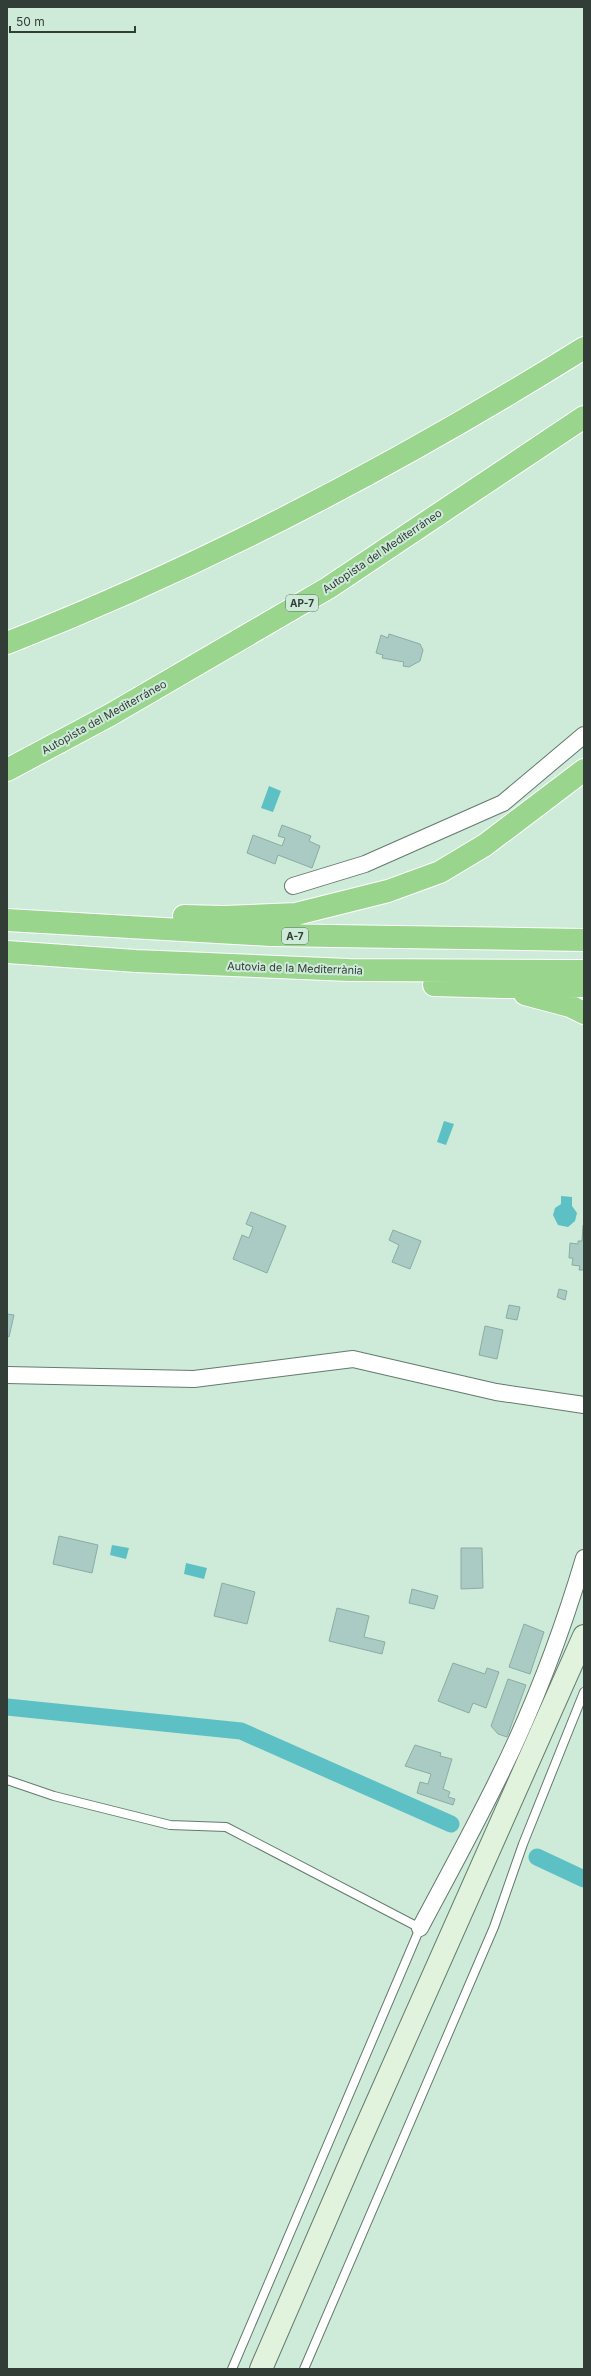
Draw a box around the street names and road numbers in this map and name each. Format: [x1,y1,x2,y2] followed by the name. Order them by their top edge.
[320,506,445,596] street label: Autopista del Mediterráneo
[286,595,318,611] road number: AP-7
[39,677,169,757] street label: Autopista del Mediterráneo
[282,928,308,944] road number: A-7
[227,959,363,977] street label: Autovia de la Mediterrània

